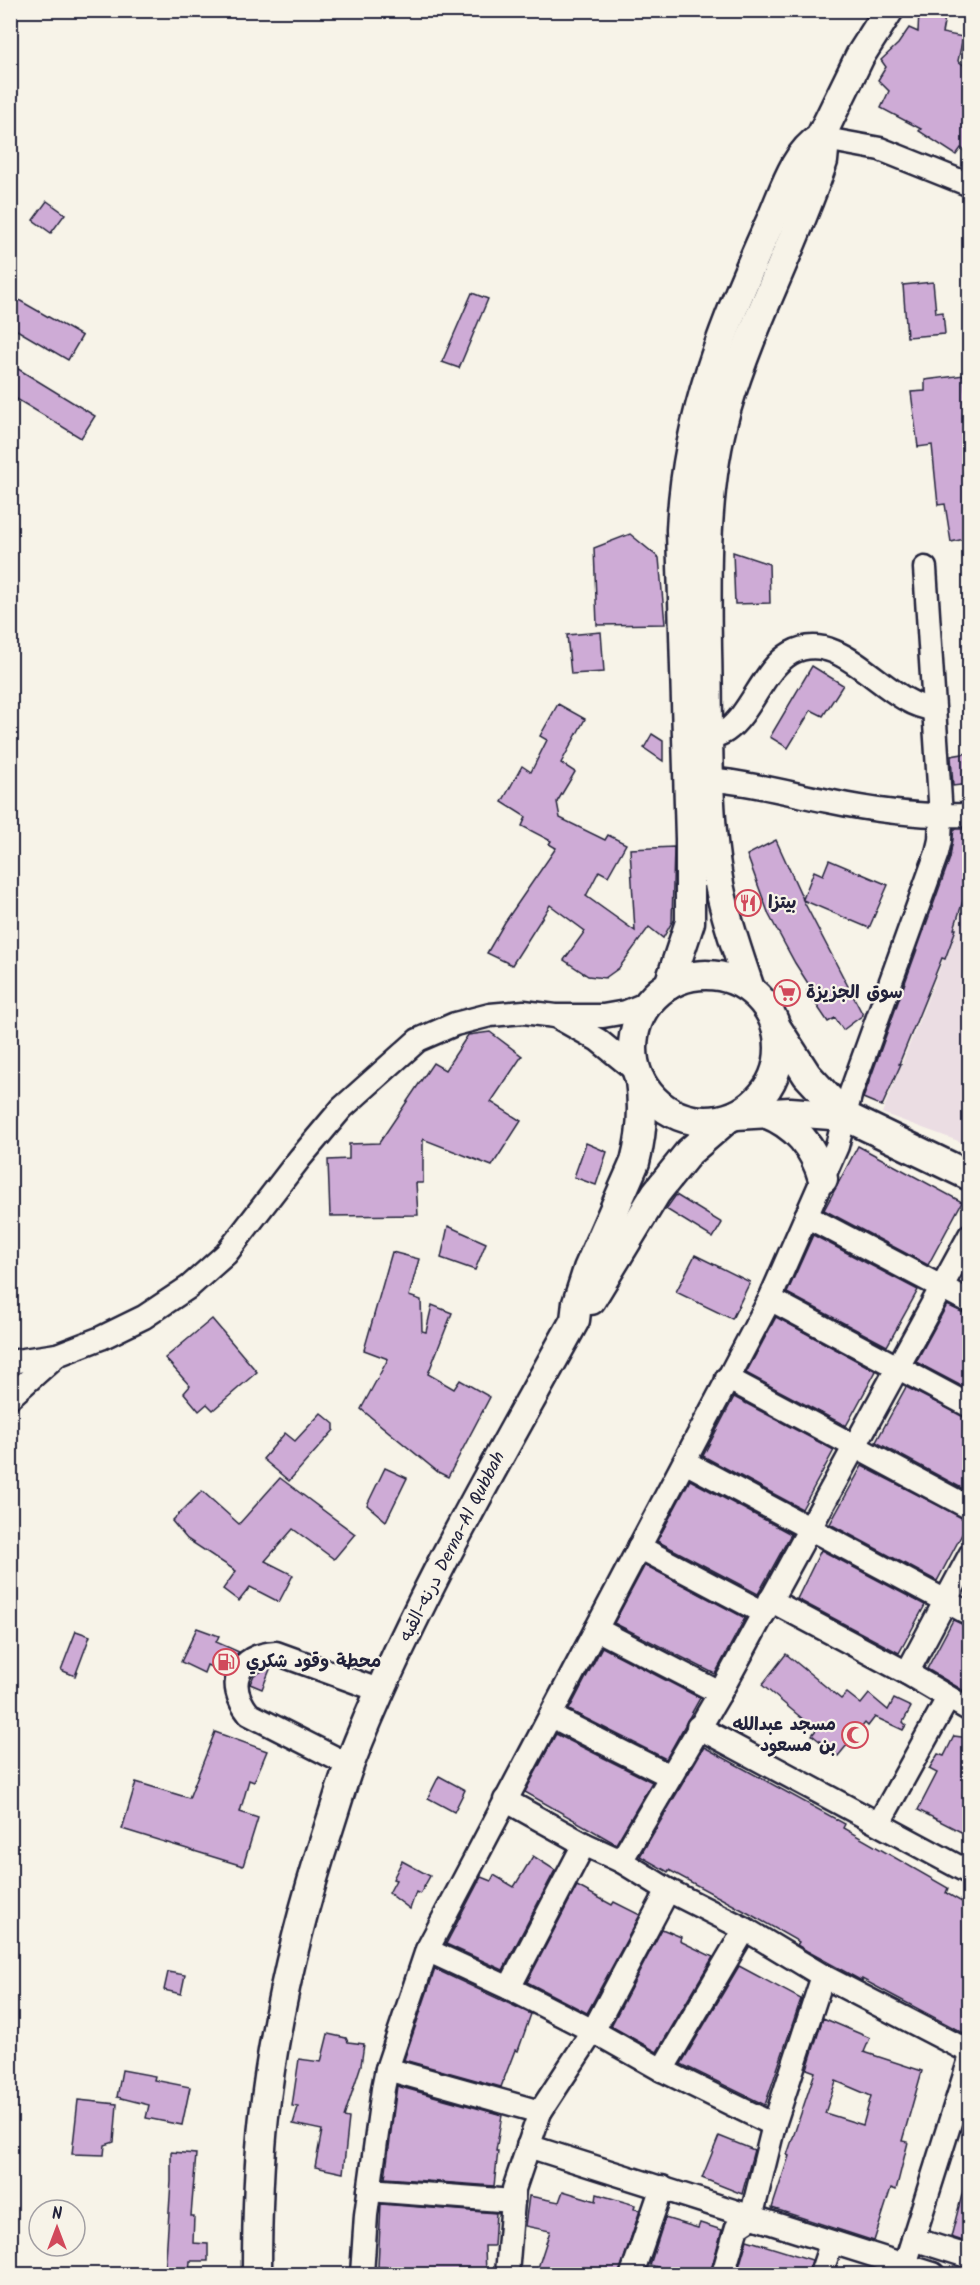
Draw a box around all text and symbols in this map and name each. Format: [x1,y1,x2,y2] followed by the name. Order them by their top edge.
[733,888,763,918] restaurant icon: بيتزا
[768,889,796,918] place label: بيتزا
[772,978,802,1008] supermarket icon: سوق الجزيزة
[806,979,903,1008] place label: سوق الجزيزة
[392,1447,514,1647] street label: درنه-القبه Derna-Al Qubbah
[211,1647,241,1677] fuel station icon: محطة وقود شكري
[246,1648,381,1677] place label: محطة وقود شكري
[733,1711,836,1761] place label: مسجد عبدالله بن مسعود
[840,1720,870,1750] mosque icon: مسجد عبدالله بن مسعود
[27,2198,87,2258] north arrow
[52,2202,62,2227] text: N

